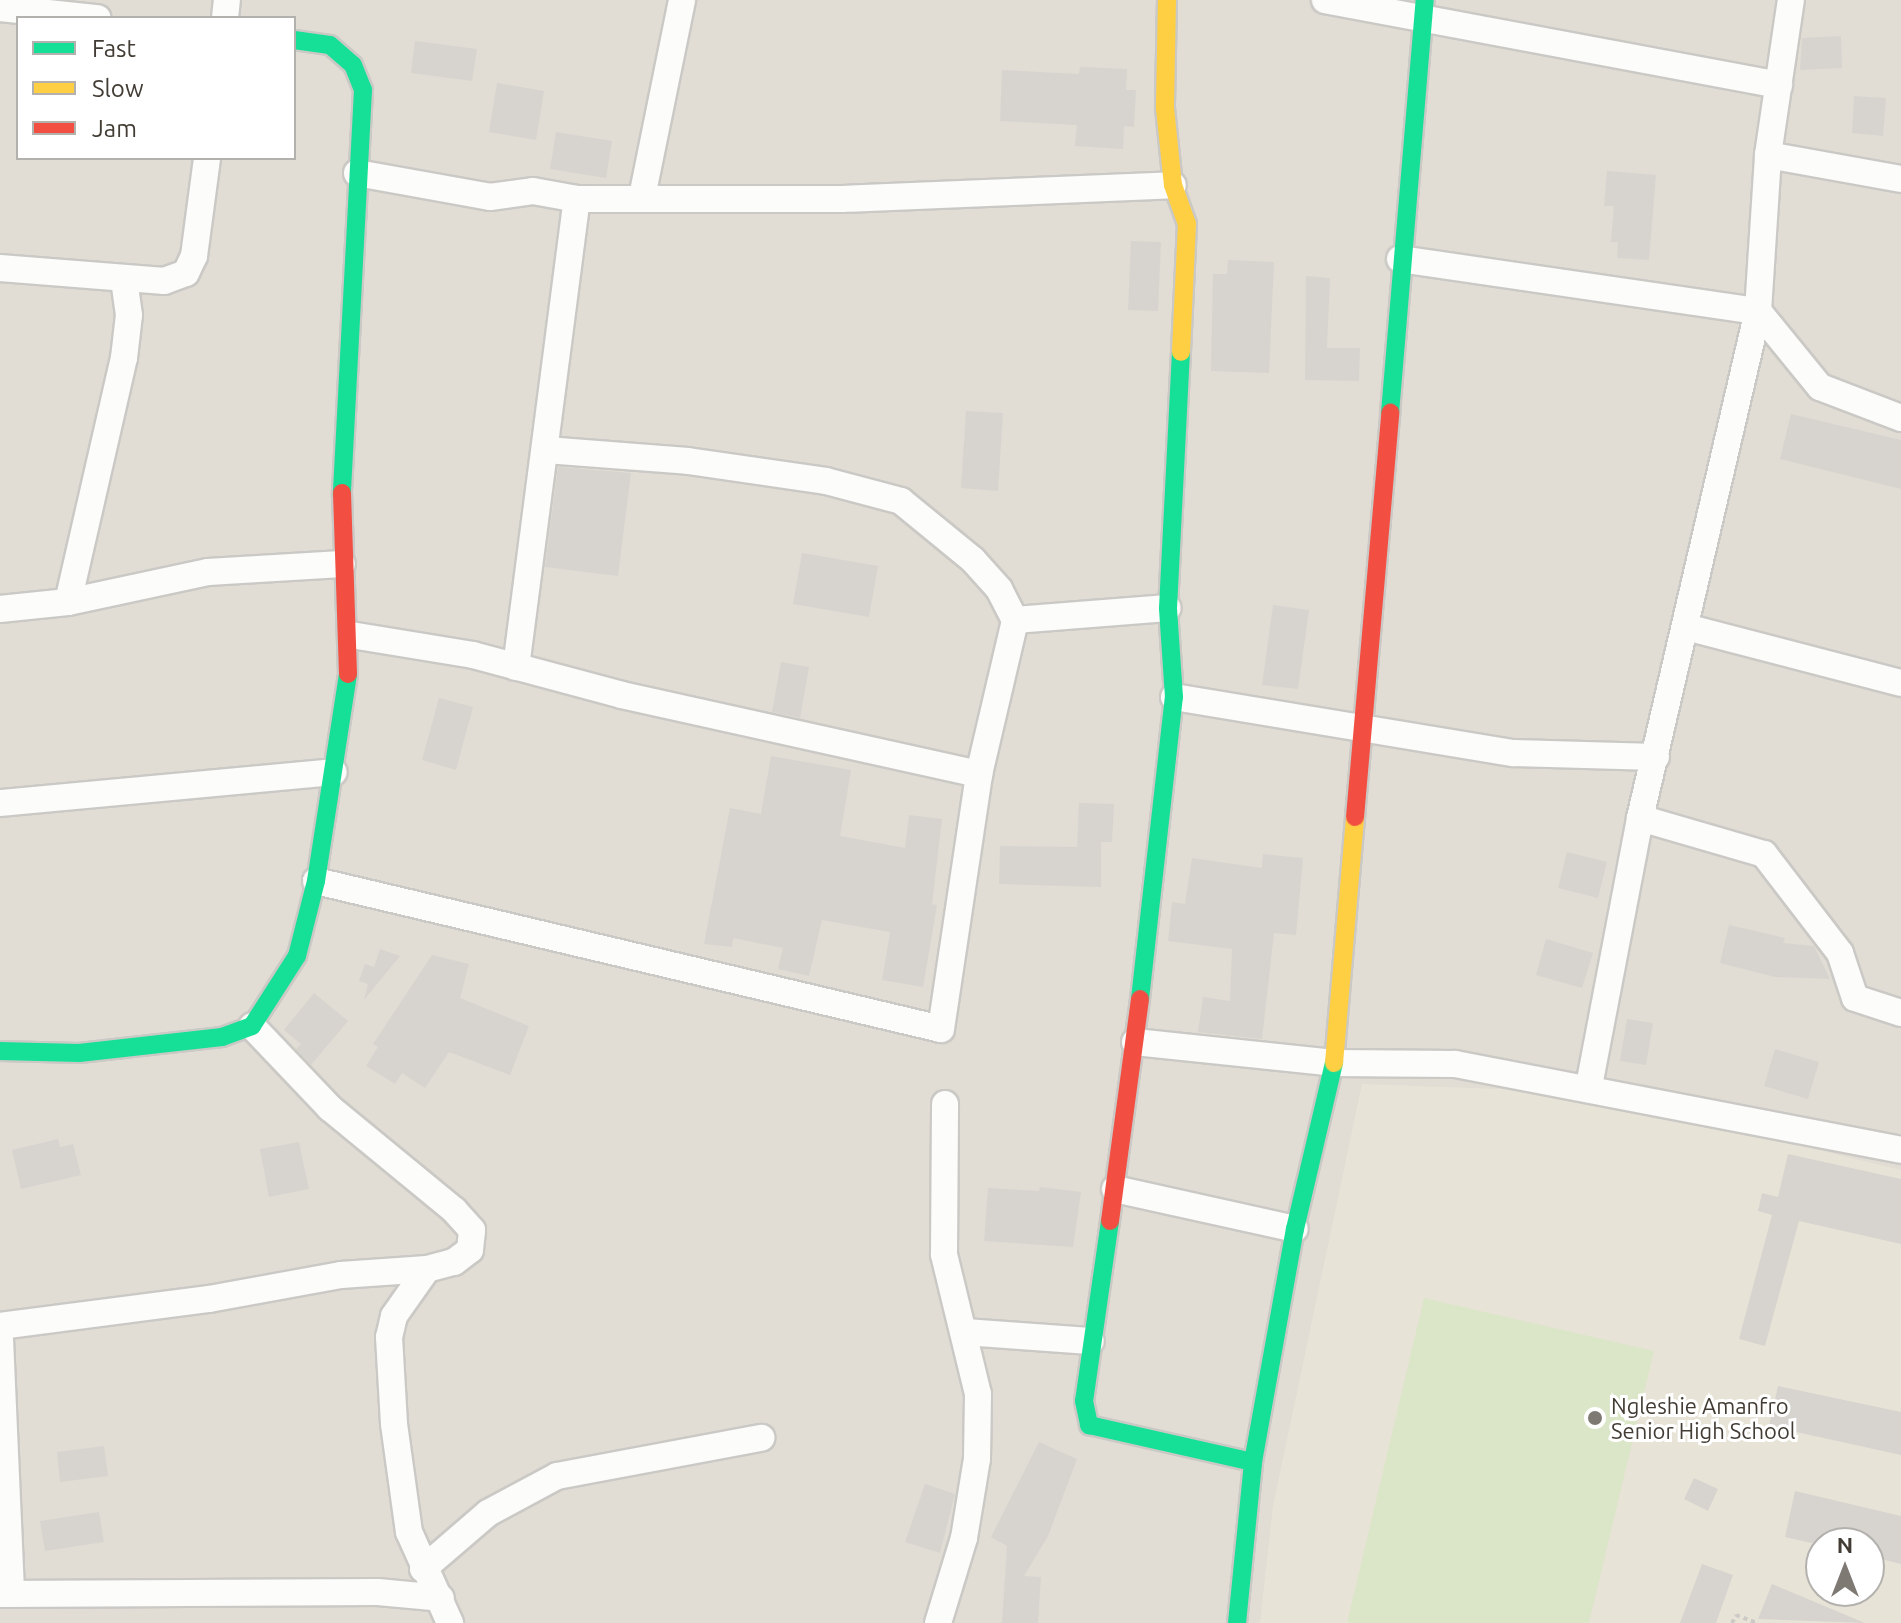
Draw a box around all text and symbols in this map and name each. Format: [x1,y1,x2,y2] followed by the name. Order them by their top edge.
[16,16,296,160] legend
[92,35,136,62] text: Fast
[92,75,144,102] text: Slow
[92,115,137,142] text: Jam
[1611,1392,1796,1444] place label: Ngleshie Amanfro Senior High School
[1586,1409,1604,1427] marker: Ngleshie Amanfro Senior High School
[1805,1527,1885,1607] north arrow
[1837,1532,1853,1557] text: N

